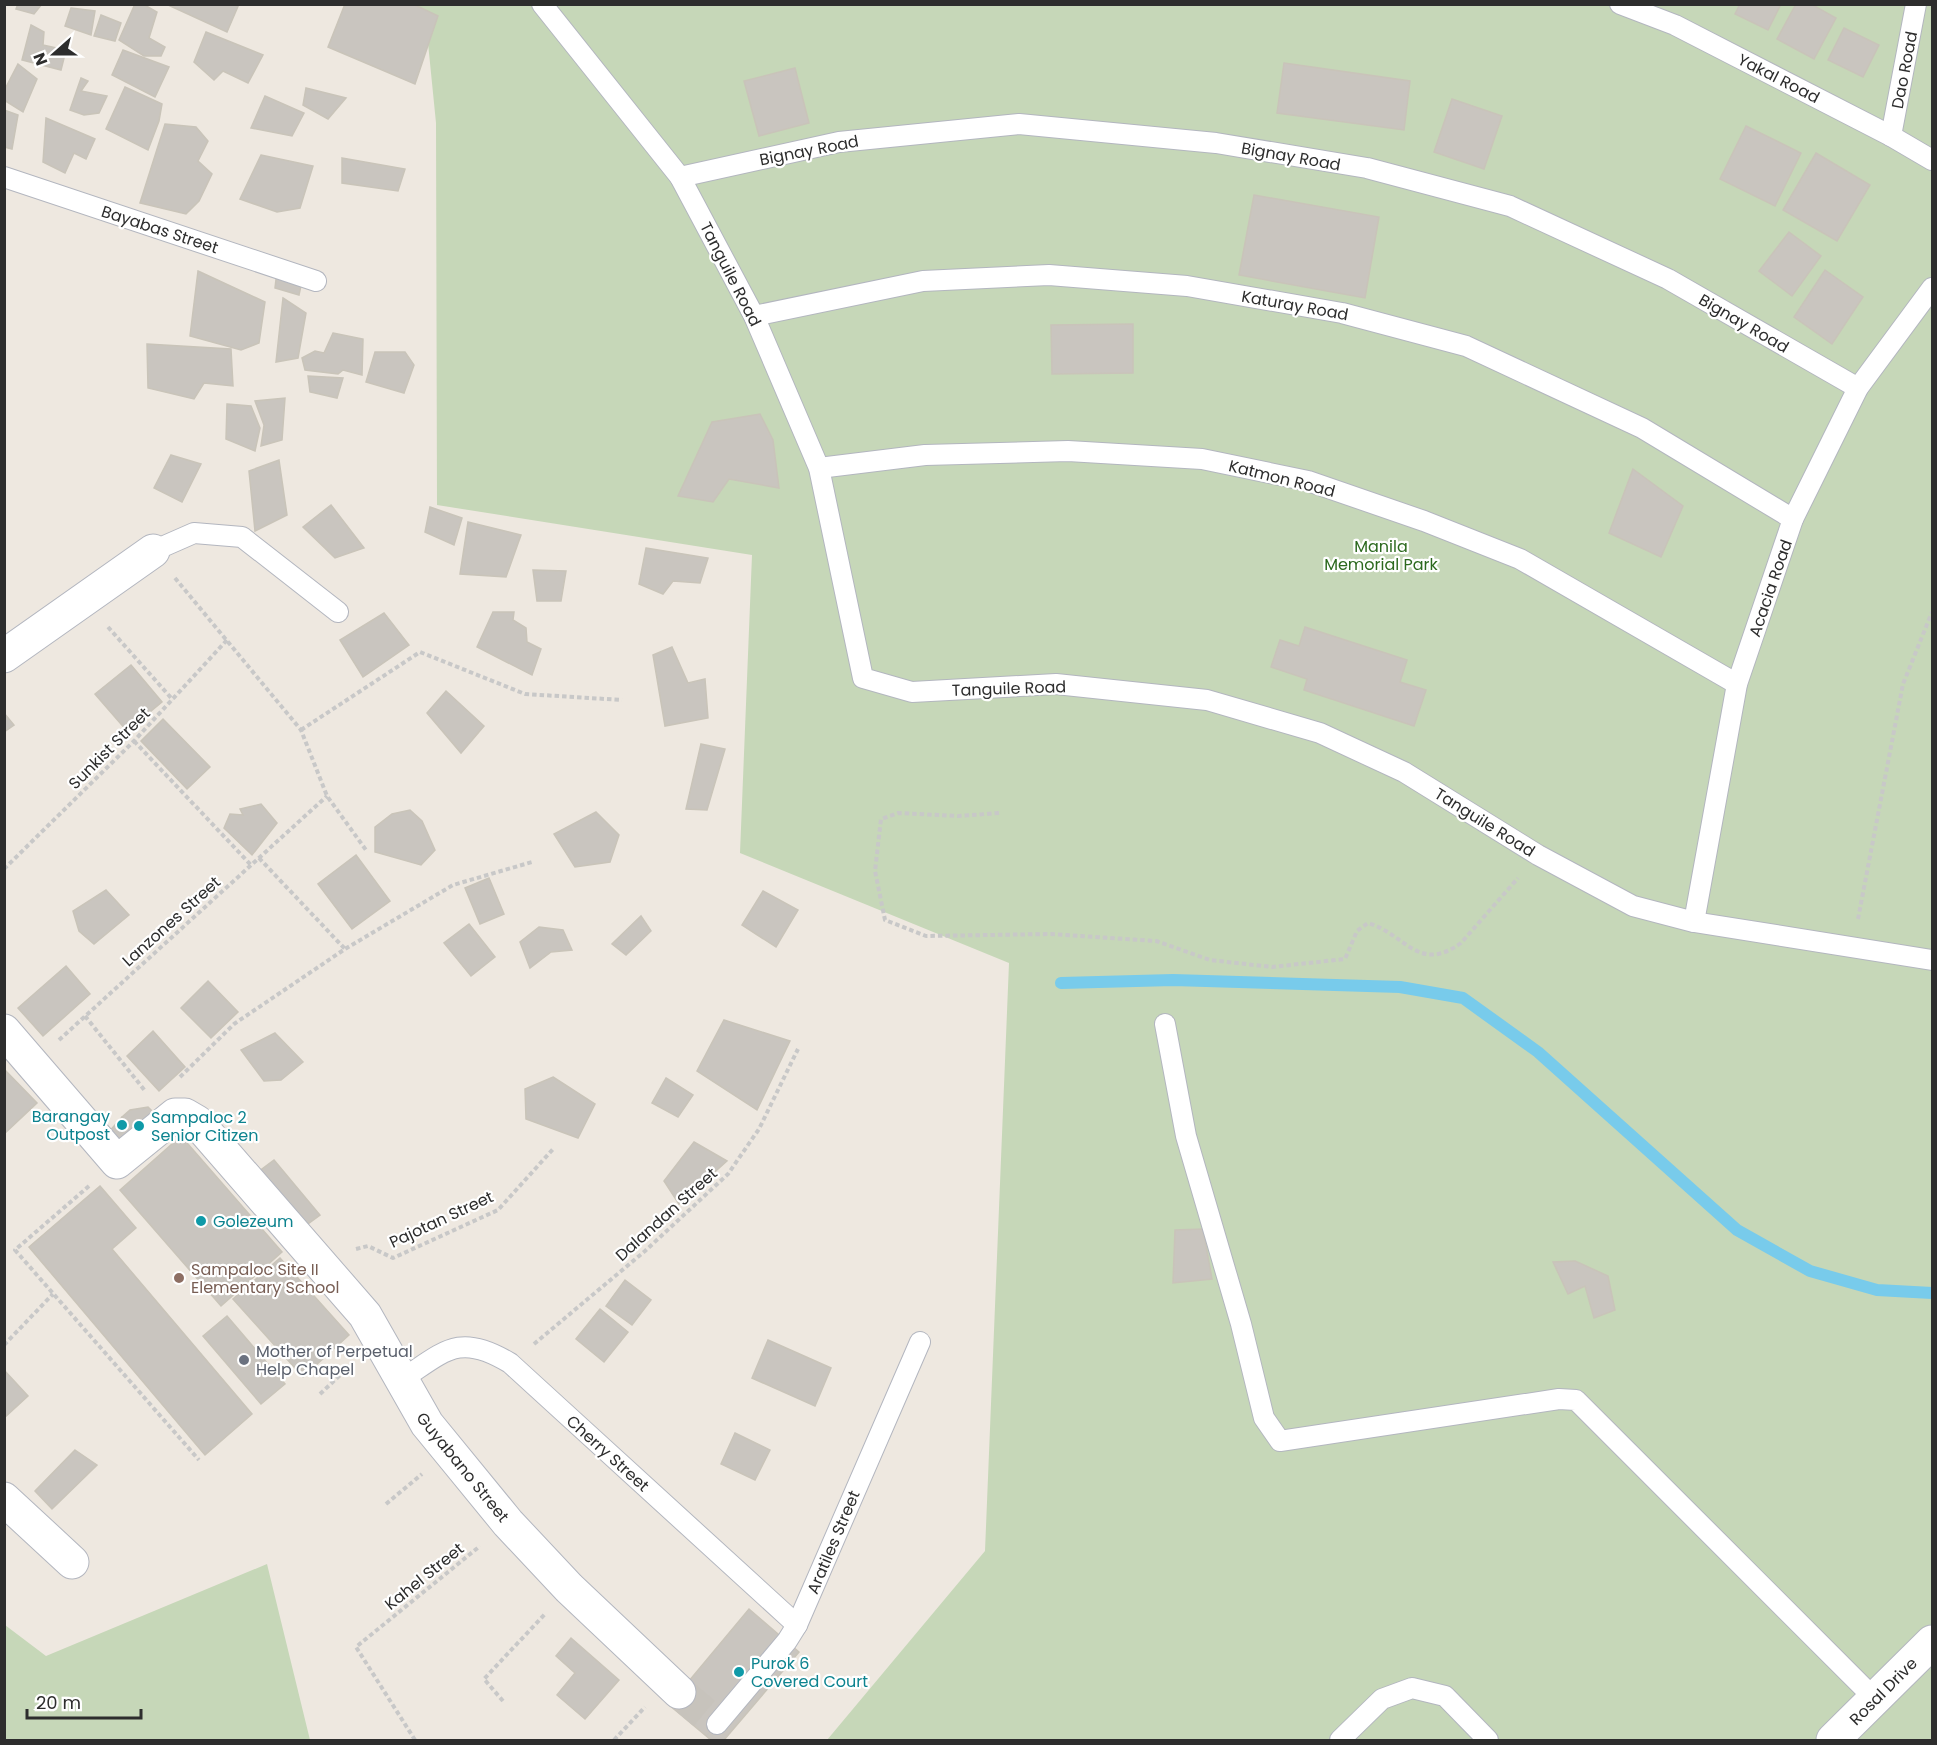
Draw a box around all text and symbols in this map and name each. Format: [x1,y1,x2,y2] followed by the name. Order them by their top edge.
[24,24,84,84] north arrow
[1886,29,1923,111] street label: Dao Road
[1734,48,1824,109] street label: Yakal Road
[28,49,53,69] text: N
[758,130,861,171] street label: Bignay Road
[1239,136,1342,177] street label: Bignay Road
[98,200,221,259] street label: Bayabas Street
[694,218,767,330] street label: Tanguile Road
[1240,285,1350,326] street label: Katuray Road
[1694,288,1793,359] street label: Bignay Road
[1226,454,1338,503] street label: Katmon Road
[1324,535,1439,576] park label: Manila Memorial Park
[1743,536,1798,640] street label: Acacia Road
[951,675,1067,702] street label: Tanguile Road
[63,702,156,794] street label: Sunkist Street
[1430,782,1539,862] street label: Tanguile Road
[117,871,226,972] street label: Lanzones Street
[32,1105,110,1146] place label: Barangay Outpost
[151,1106,258,1147] place label: Sampaloc 2 Senior Citizen
[115,1118,129,1132] marker: Barangay Outpost
[132,1119,146,1133] marker: Sampaloc 2 Senior Citizen
[610,1162,723,1266] street label: Dalandan Street
[385,1185,497,1254] street label: Pajotan Street
[213,1210,293,1233] place label: Golezeum
[194,1214,208,1228] marker: Golezeum
[191,1258,339,1299] place label: Sampaloc Site II Elementary School
[172,1271,186,1285] marker: Sampaloc Site II Elementary School
[256,1340,413,1381] place label: Mother of Perpetual Help Chapel
[237,1353,251,1367] marker: Mother of Perpetual Help Chapel
[411,1407,514,1527] street label: Guyabano Street
[561,1410,654,1497] street label: Cherry Street
[801,1487,866,1598] street label: Aratiles Street
[380,1537,469,1615] street label: Kahel Street
[751,1652,868,1693] place label: Purok 6 Covered Court
[1844,1652,1922,1730] street label: Rosal Drive
[732,1665,746,1679] marker: Purok 6 Covered Court
[27,1682,141,1720] scale bar
[36,1690,81,1715] text: 20 m

